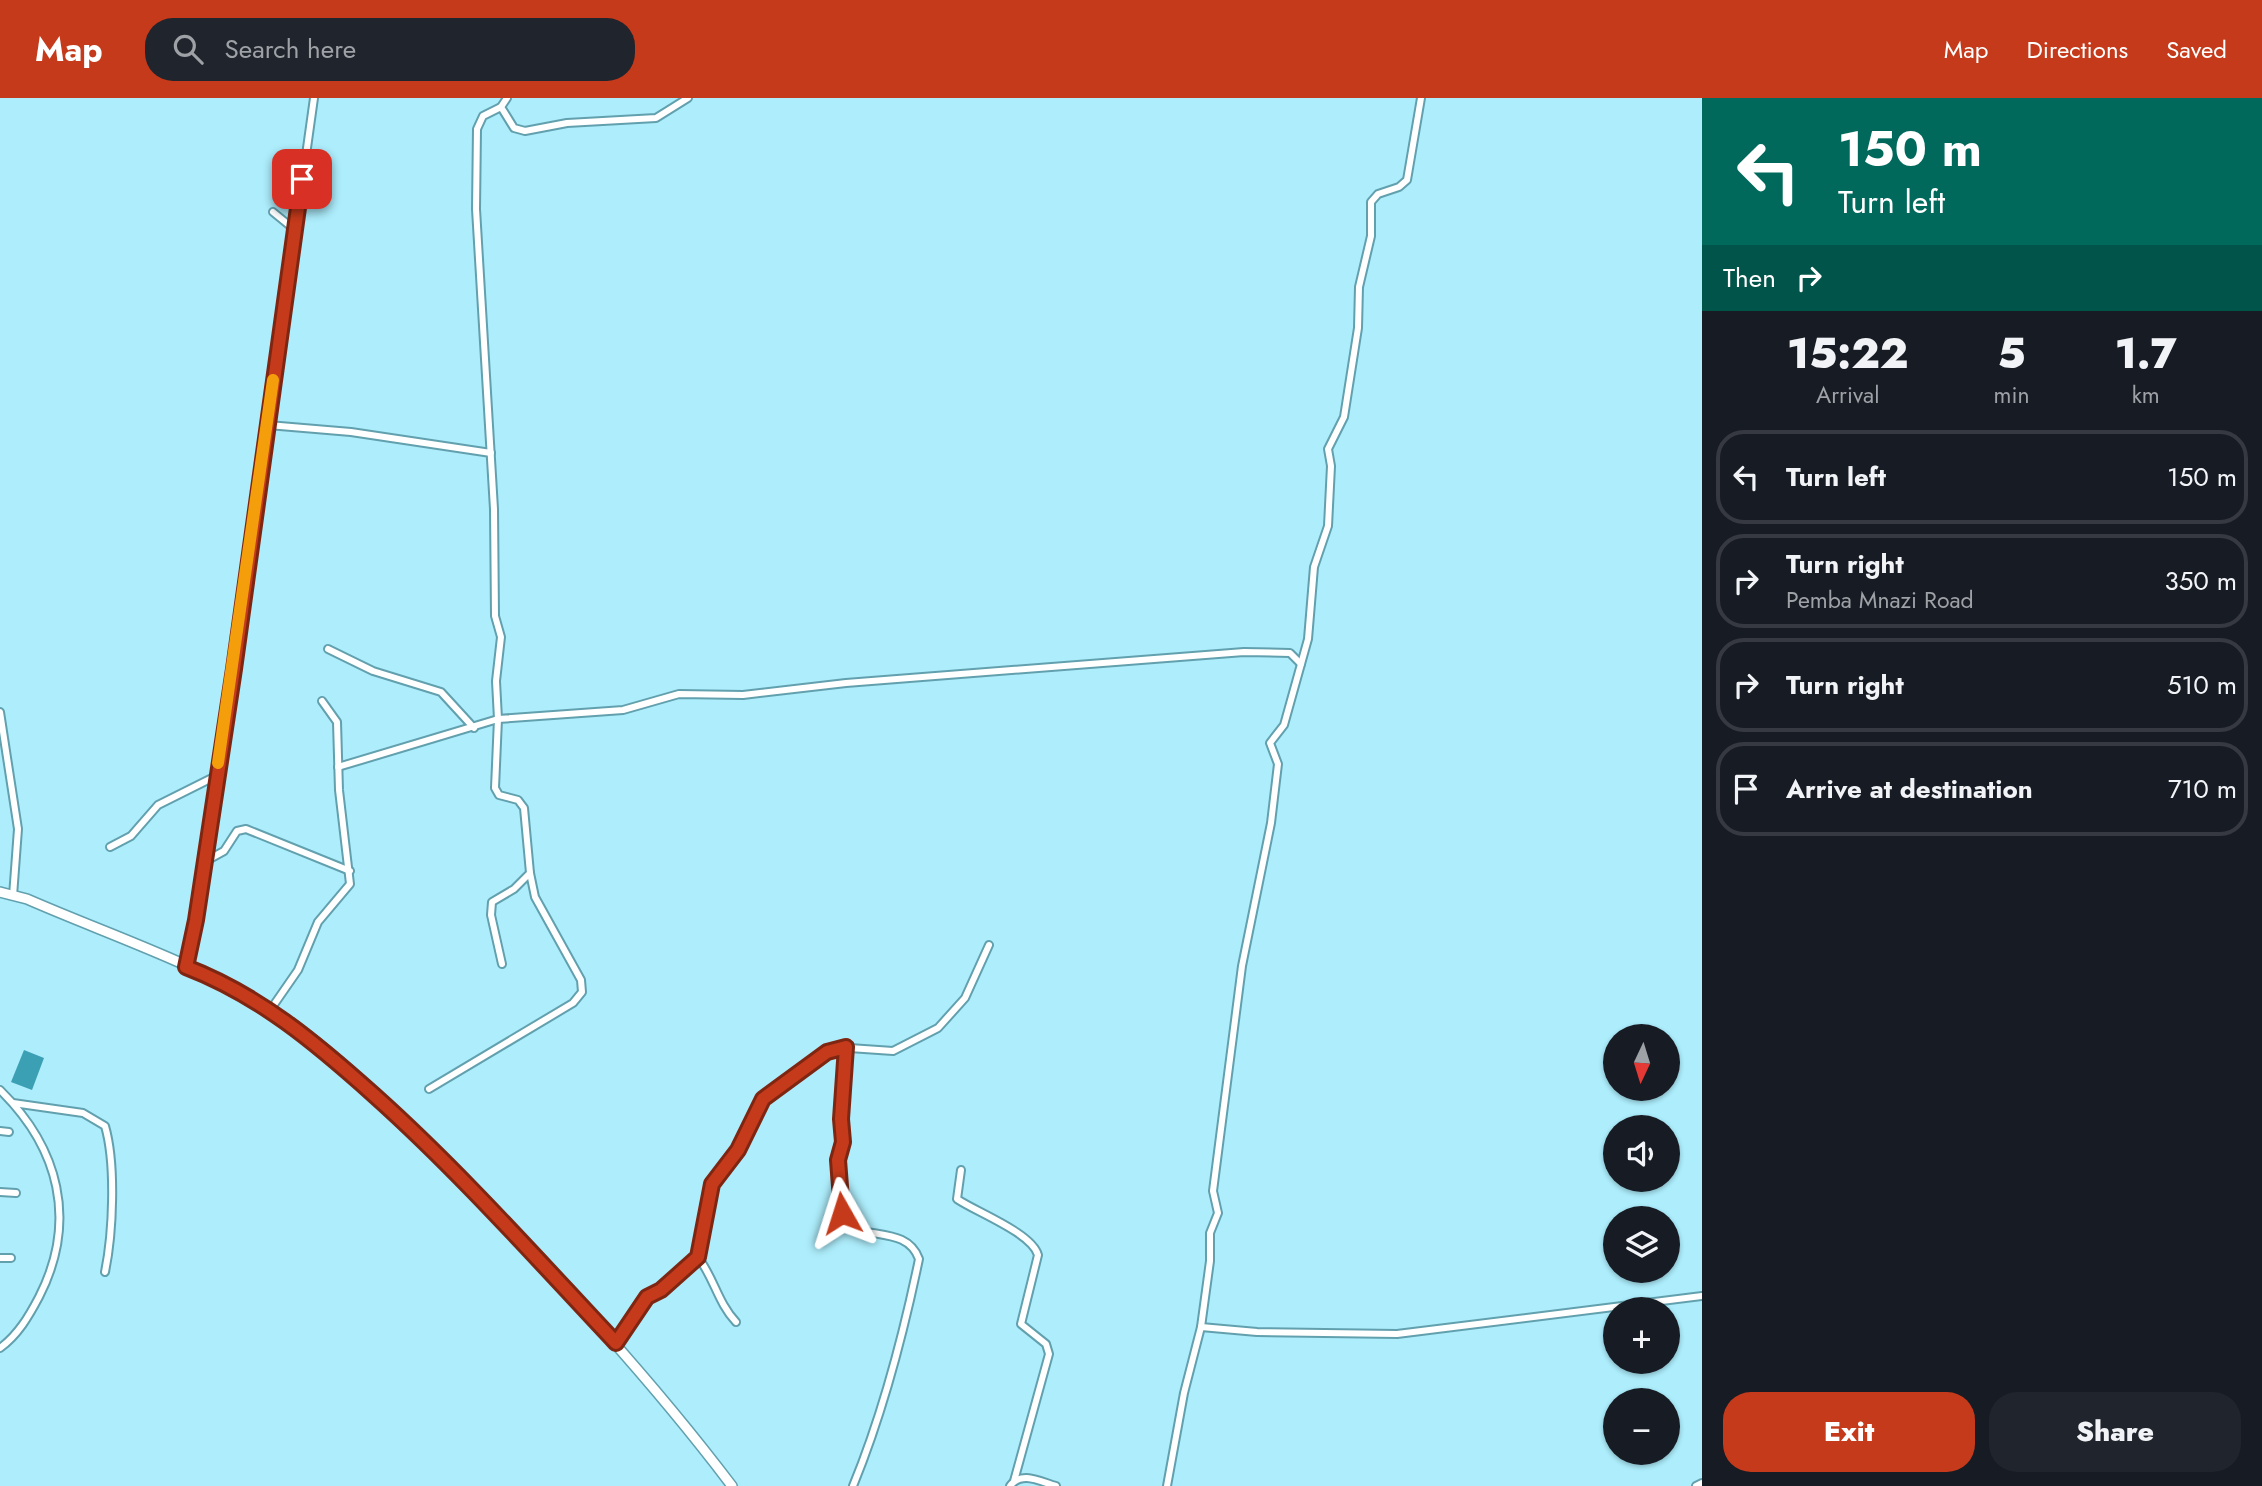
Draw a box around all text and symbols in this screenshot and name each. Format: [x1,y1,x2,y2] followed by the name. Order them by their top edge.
[145,18,635,81] search box
[35,26,103,73] text: Map
[169,30,207,68] icon: search
[225,30,356,68] text: Search here
[1944,32,1989,67] text: Map
[2027,32,2128,67] text: Directions
[2166,32,2227,67] text: Saved
[1838,114,1982,184] text: 150 m
[1723,126,1814,217] icon: left
[272,149,332,209] pin
[283,160,321,198] icon: arrive
[1838,179,1945,225] text: Turn left
[1723,259,1776,297] text: Then
[1790,259,1828,297] icon: right
[1787,323,1908,384] text: 15:22
[1997,323,2026,384] text: 5
[2115,323,2177,384] text: 1.7
[1816,378,1879,412] text: Arrival
[1994,378,2030,412] text: min
[2132,378,2160,412] text: km
[1727,458,1765,496] icon: left
[1786,458,1886,496] text: Turn left
[2167,458,2237,496] text: 150 m
[1786,545,1904,583] text: Turn right
[1727,562,1765,600] icon: right
[2164,562,2237,600] text: 350 m
[1786,583,1974,617] text: Pemba Mnazi Road
[1727,666,1765,704] icon: right
[1786,666,1904,704] text: Turn right
[2167,666,2237,704] text: 510 m
[1727,770,1765,808] icon: arrive
[1786,770,2033,808] text: Arrive at destination
[2168,770,2237,808] text: 710 m
[1603,1024,1680,1101] north arrow
[1603,1024,1680,1465] map controls
[1603,1115,1680,1192] button: sound
[805,1176,879,1250] position arrow
[1603,1206,1680,1283] button: layers
[1603,1297,1680,1374] button: +
[1603,1388,1680,1465] button: −
[1723,1392,1975,1472] button: Exit
[1989,1392,2241,1472] button: Share

